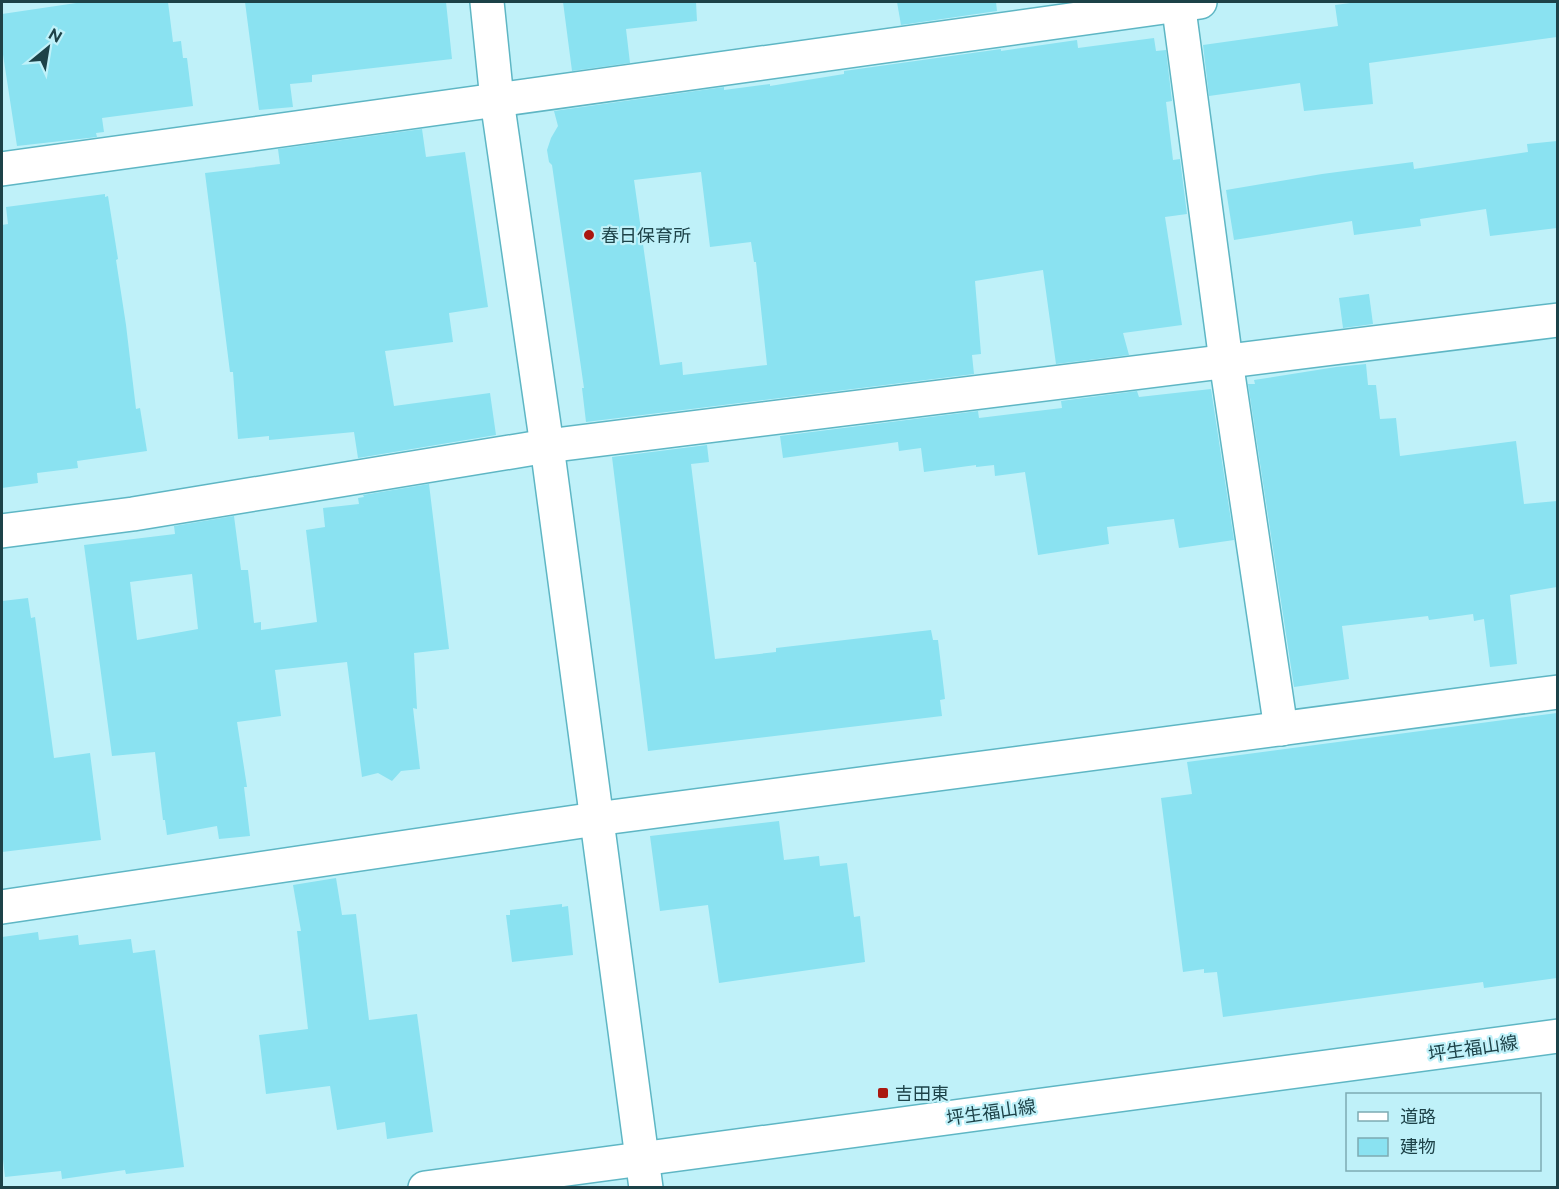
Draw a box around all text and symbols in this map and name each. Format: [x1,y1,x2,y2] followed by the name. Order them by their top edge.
[18,18,78,78] north arrow
[45,24,65,47] text: N
[601,225,691,246] place label: 春日保育所
[582,228,596,242] marker: 春日保育所
[1427,1031,1519,1065] street label: 坪生福山線
[895,1083,949,1104] place label: 吉田東
[876,1086,890,1100] marker: 吉田東
[1346,1093,1541,1171] legend
[945,1095,1037,1129] street label: 坪生福山線
[1400,1106,1436,1127] text: 道路
[1400,1136,1436,1157] text: 建物

